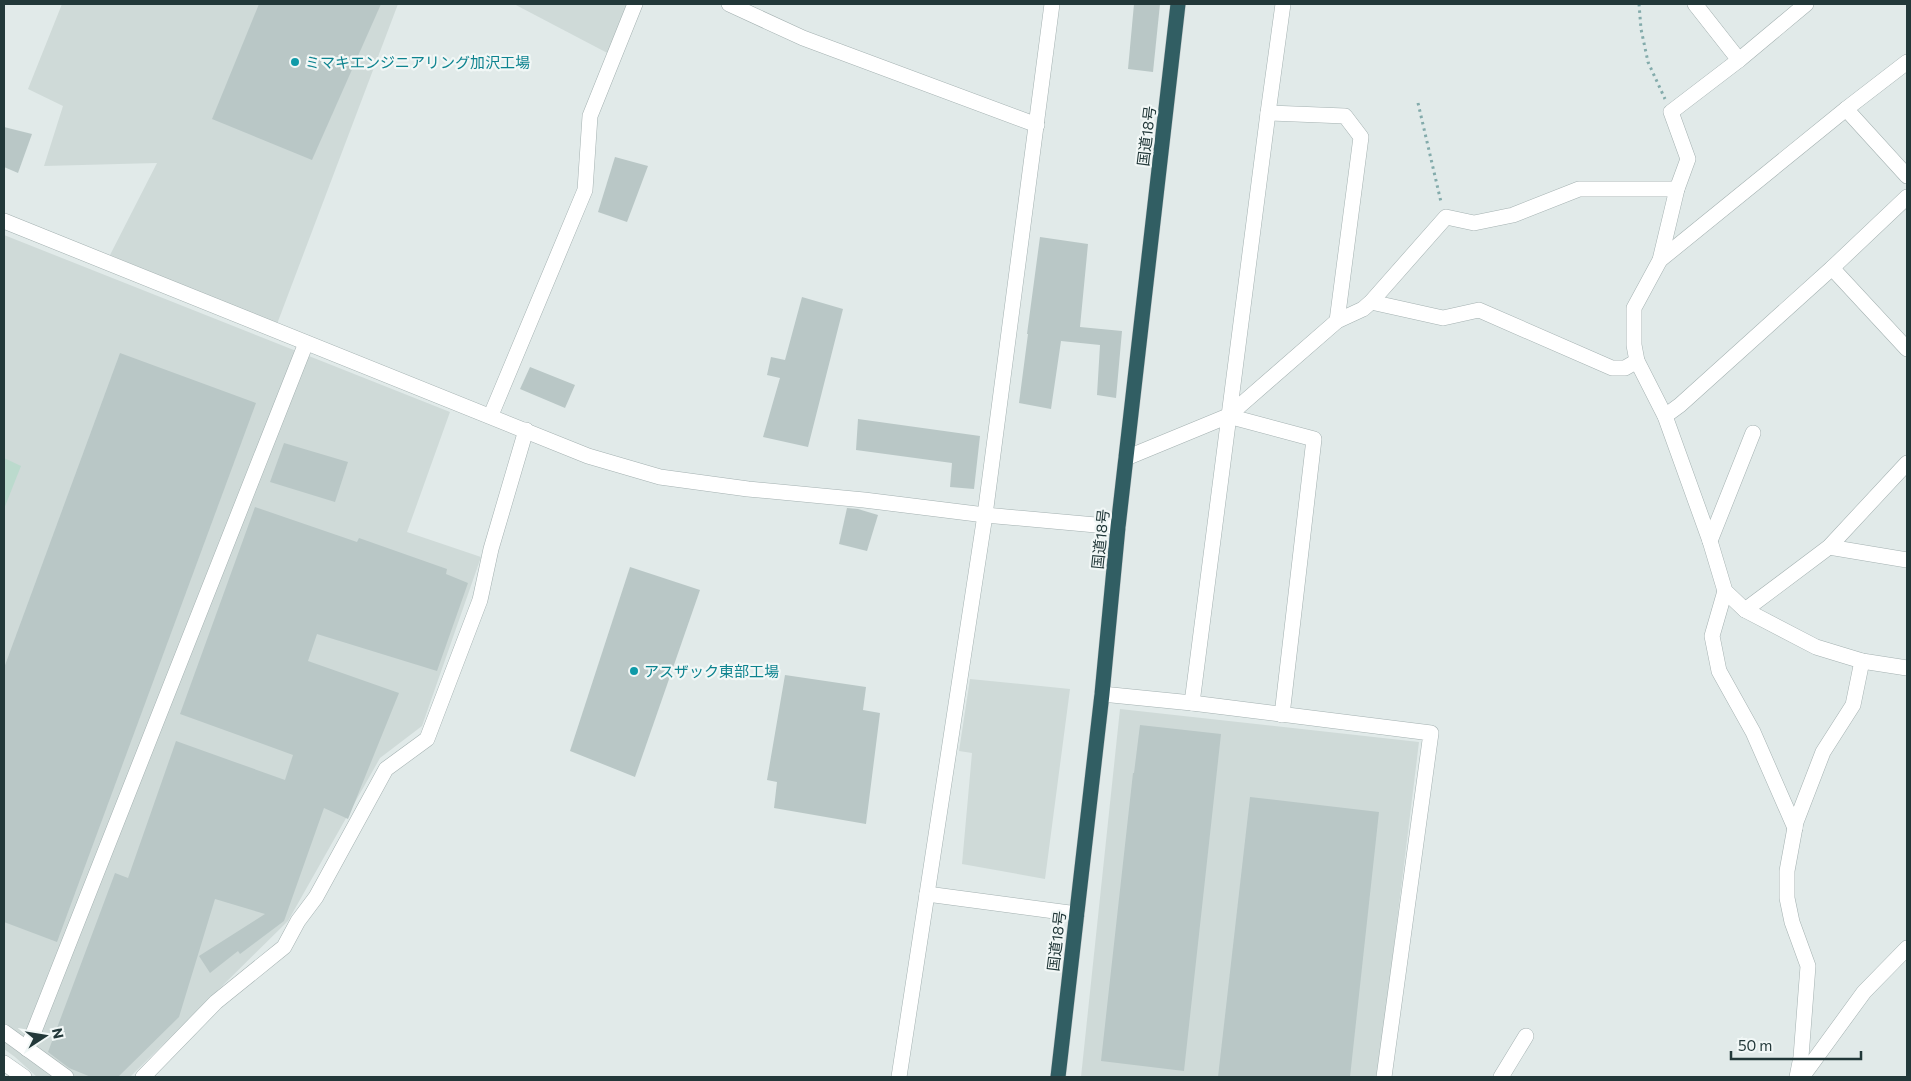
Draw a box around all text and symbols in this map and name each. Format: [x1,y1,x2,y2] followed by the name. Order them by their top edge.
[305,53,530,71] place label: ミマキエンジニアリング加沢工場
[289,56,301,68] marker: ミマキエンジニアリング加沢工場
[1133,105,1159,167] street label: 国道18号
[1088,508,1112,570] street label: 国道18号
[644,662,779,680] place label: アスザック東部工場
[628,665,640,677] marker: アスザック東部工場
[1043,910,1069,972] street label: 国道18号
[20,1011,70,1061] north arrow
[49,1026,68,1040] text: N
[1731,1028,1861,1060] scale bar
[1738,1036,1772,1054] text: 50 m

